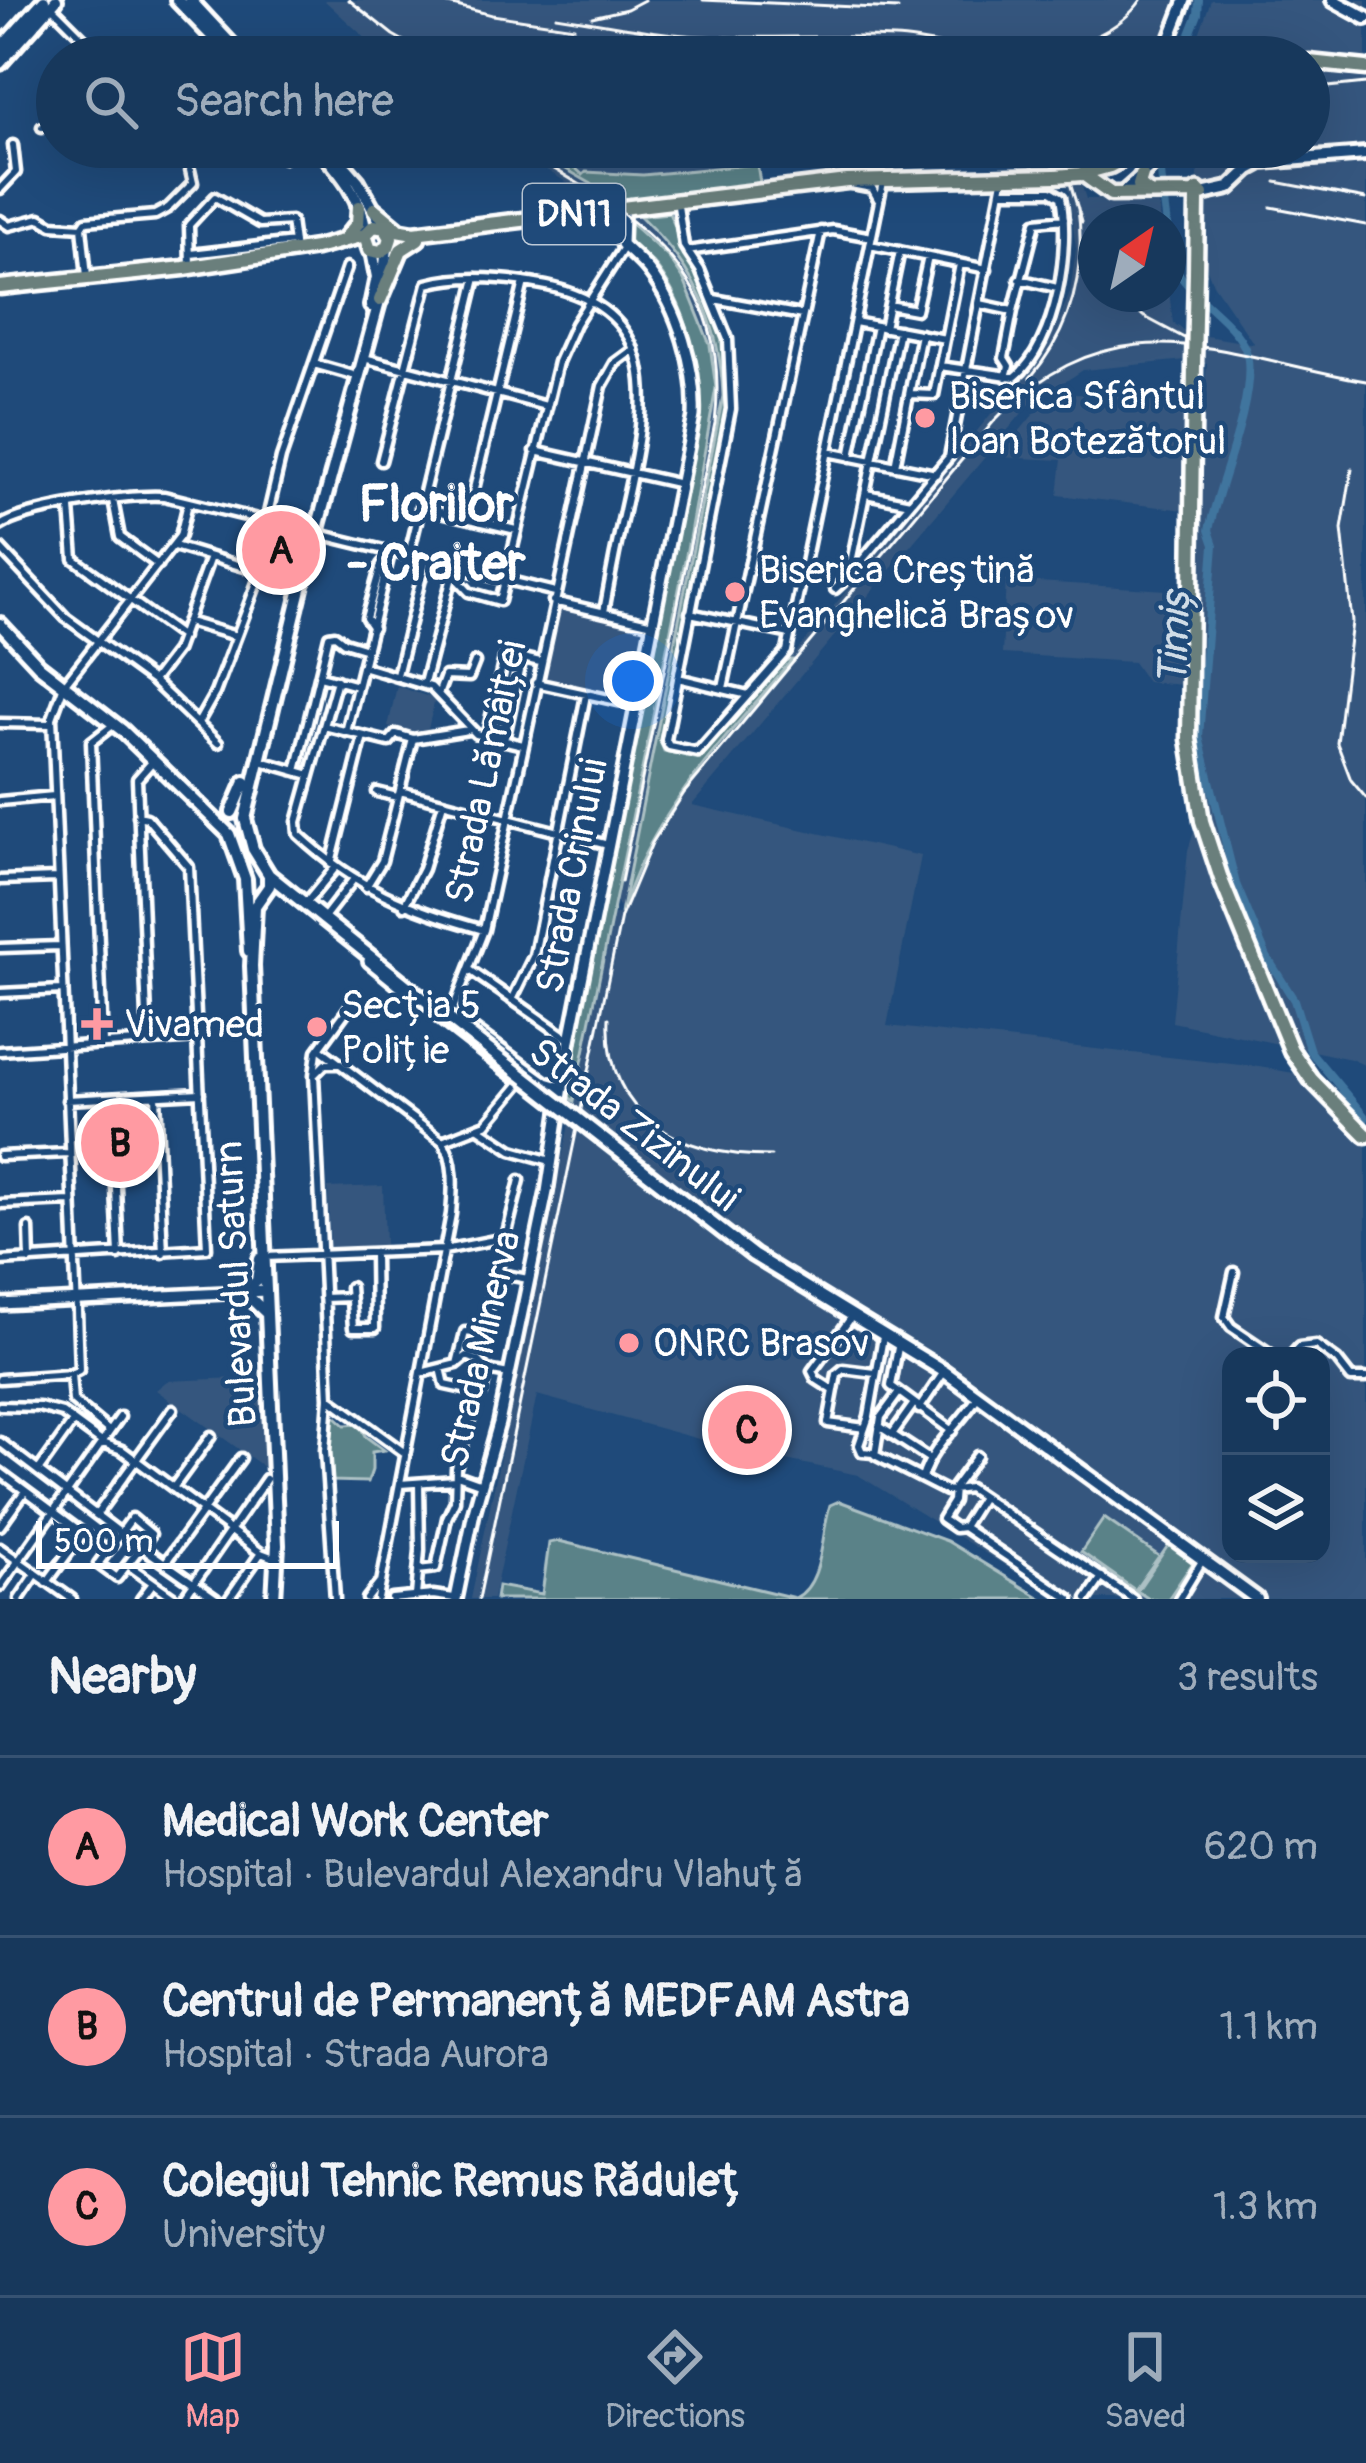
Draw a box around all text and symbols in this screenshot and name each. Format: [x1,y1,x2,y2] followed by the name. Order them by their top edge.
[36,36,1330,168] search box
[78,69,144,135] icon: search
[174,74,394,130] text: Search here
[523,184,625,244] road number: DN11
[1078,204,1186,312] north arrow
[949,372,1226,466] place label: Biserica Sfântul Ioan Botezătorul
[912,405,938,431] marker: Biserica Sfântul Ioan Botezătorul
[346,473,526,596] district label: Florilor - Craiter
[242,505,320,595] pin: A
[759,546,1074,640] place label: Biserica Creștină Evanghelică Brașov
[722,579,748,605] marker: Biserica Creștină Evanghelică Brașov
[1147,585,1203,687] water label: Timiș
[434,636,538,908] street label: Strada Lămâiței
[603,651,663,711] your location
[525,754,619,998] street label: Strada Crinului
[341,981,481,1075] place label: Secția 5 Poliție
[124,1000,264,1049] place label: Vivamed
[81,1008,113,1040] marker: Vivamed
[304,1014,330,1040] marker: Secția 5 Poliție
[519,1027,749,1223] street label: Strada Zizinului
[81,1098,159,1188] pin: B
[204,1140,268,1428] street label: Bulevardul Saturn
[430,1226,532,1472] street label: Strada Minerva
[653,1319,869,1368] place label: ONRC Brasov
[616,1330,642,1356] marker: ONRC Brasov
[1222,1347,1330,1563] map controls
[1222,1347,1330,1455] button: locate
[708,1385,786,1475] pin: C
[1222,1455,1330,1563] button: layers
[36,1515,339,1568] scale bar
[54,1521,153,1562] text: 500 m
[48,1645,196,1709] text: Nearby
[1177,1653,1318,1702] text: 3 results
[162,1794,549,1850] text: Medical Work Center
[74,1822,100,1871] text: A
[1204,1822,1318,1871] text: 620 m
[162,1850,804,1899] text: Hospital · Bulevardul Alexandru Vlahuță
[162,1974,910,2030] text: Centrul de Permanență MEDFAM Astra
[76,2002,98,2051] text: B
[1220,2002,1318,2051] text: 1.1 km
[162,2030,549,2079] text: Hospital · Strada Aurora
[162,2154,746,2210] text: Colegiul Tehnic Remus Răduleț
[75,2182,99,2231] text: C
[1213,2182,1318,2231] text: 1.3 km
[162,2210,325,2259] text: University
[180,2324,246,2437] tab: Map
[605,2324,745,2437] tab: Directions
[1104,2324,1186,2437] tab: Saved

